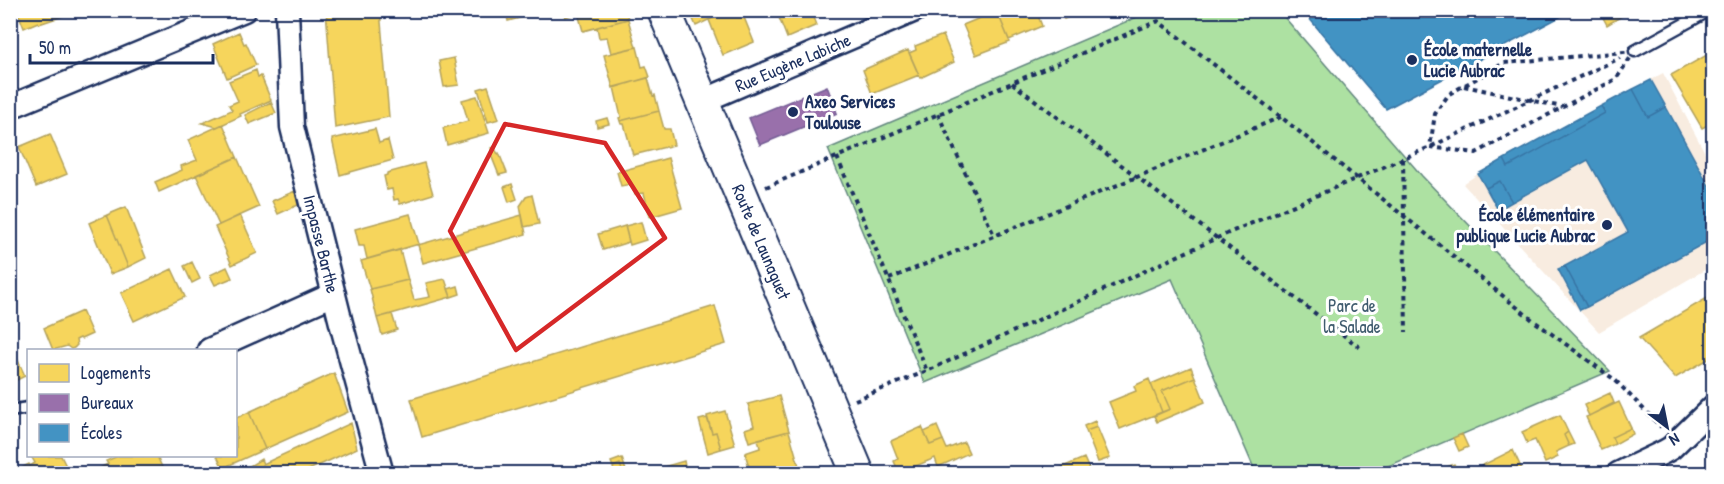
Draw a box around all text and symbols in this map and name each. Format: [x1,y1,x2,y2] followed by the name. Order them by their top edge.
[30,27,213,65] scale bar
[731,27,854,98] street label: Rue Eugène Labiche
[39,35,71,60] text: 50 m
[1424,37,1533,83] place label: École maternelle Lucie Aubrac
[1405,53,1419,67] marker: École maternelle Lucie Aubrac
[804,89,895,135] place label: Axeo Services Toulouse
[786,105,800,119] marker: Axeo Services Toulouse
[726,180,797,304] street label: Route de Launaguet
[297,192,346,296] street label: Impasse Barthe
[1456,202,1596,249] place label: École élémentaire publique Lucie Aubrac
[1600,218,1614,232] marker: École élémentaire publique Lucie Aubrac
[1323,293,1381,339] park label: Parc de la Salade
[27,349,237,457] legend
[81,360,151,385] text: Logements
[81,390,134,415] text: Bureaux
[1637,397,1697,457] north arrow
[81,420,122,445] text: Écoles
[1665,428,1684,452] text: N

